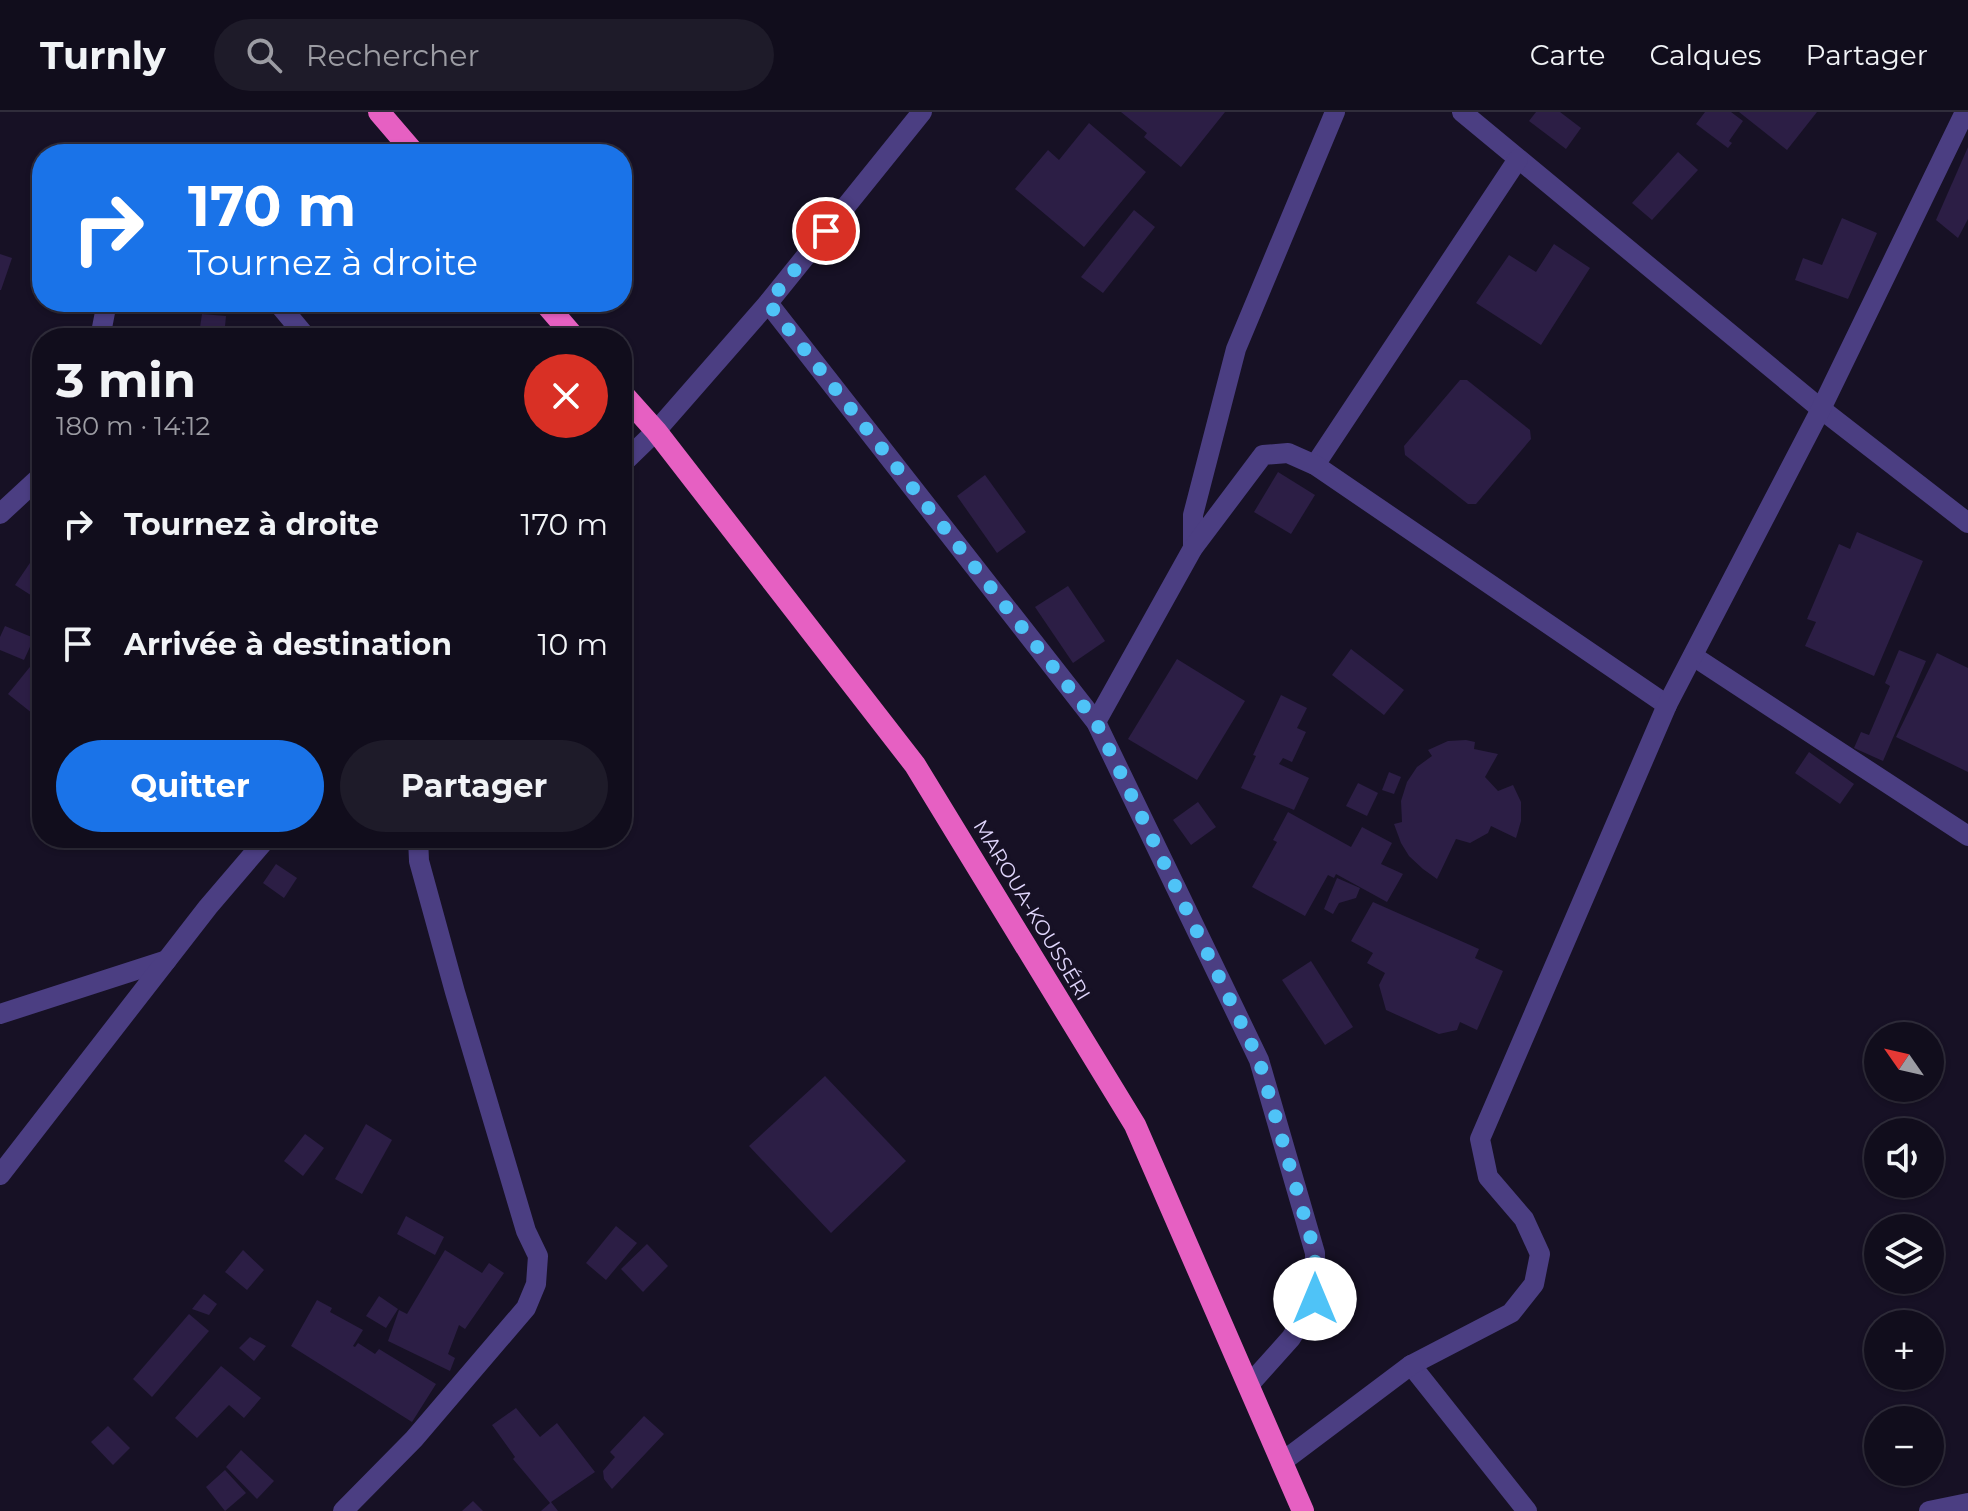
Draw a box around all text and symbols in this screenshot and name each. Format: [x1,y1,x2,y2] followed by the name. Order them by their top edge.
[214,19,774,91] search box
[40,32,166,79] text: Turnly
[242,33,286,77] icon: search
[306,37,479,74] text: Rechercher
[1530,38,1605,72] text: Carte
[1649,38,1761,72] text: Calques
[1805,38,1928,72] text: Partager
[188,172,356,240] text: 170 m
[56,176,160,280] icon: right
[792,197,860,265] pin
[804,209,848,253] icon: arrive
[188,240,478,284] text: Tournez à droite
[56,351,196,409] text: 3 min
[524,354,608,438] button: close
[56,410,210,442] text: 180 m · 14:12
[56,502,100,546] icon: right
[124,506,379,543] text: Tournez à droite
[521,506,608,543] text: 170 m
[56,622,100,666] icon: arrive
[124,626,452,663] text: Arrivée à destination
[538,626,608,663] text: 10 m
[56,740,324,832] button: Quitter
[340,740,608,832] button: Partager
[969,815,1095,1005] street label: MAROUA-KOUSSÉRI
[1864,1022,1944,1102] north arrow
[1864,1022,1944,1486] map controls
[1864,1118,1944,1198] button: sound
[1864,1214,1944,1294] button: layers
[1273,1257,1357,1341] position arrow
[1864,1310,1944,1390] button: +
[1864,1406,1944,1486] button: −

